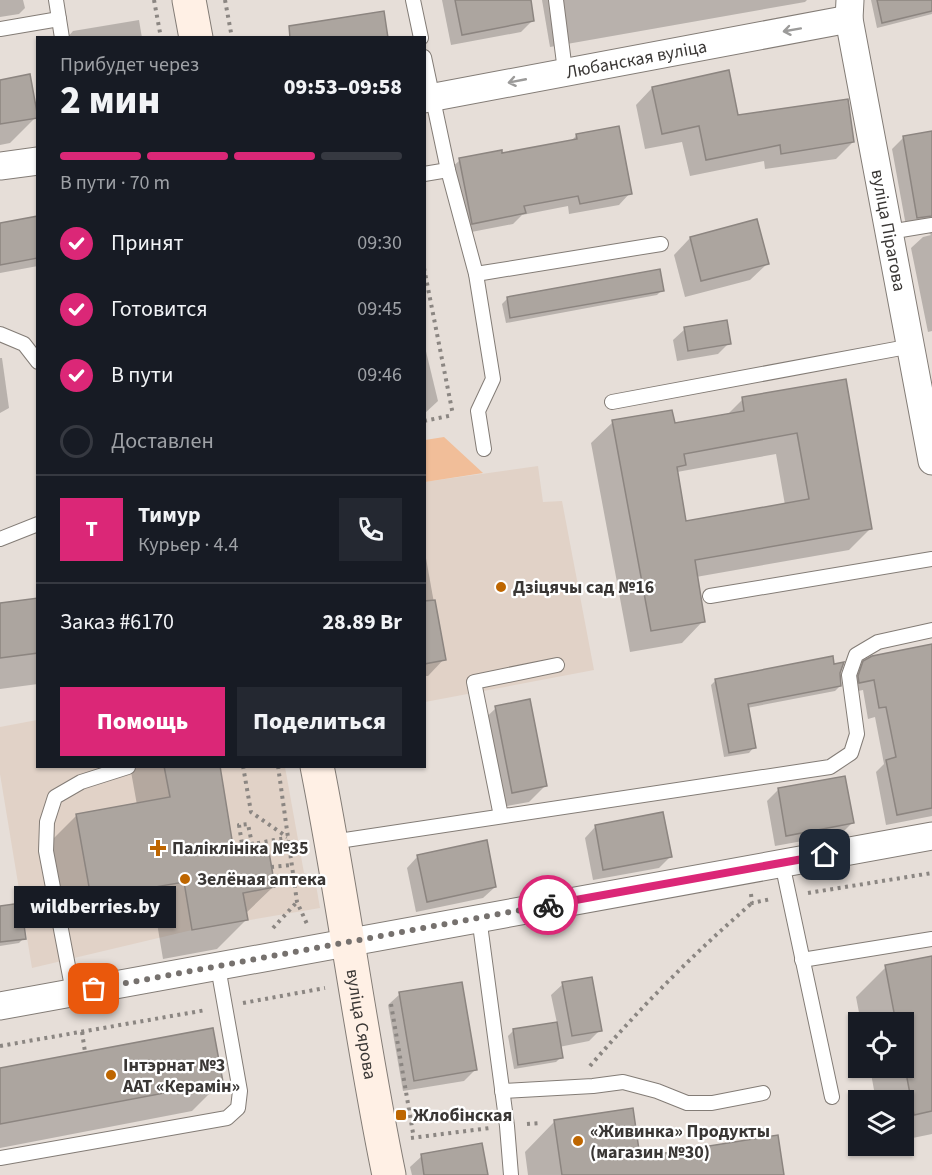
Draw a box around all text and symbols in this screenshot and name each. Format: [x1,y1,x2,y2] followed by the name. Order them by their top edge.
[782,24,802,35] one-way arrow
[564,34,709,85] street label: Любанская вуліца
[60,51,199,79] text: Прибудет через
[284,71,402,103] text: 09:53–09:58
[60,73,160,129] text: 2 мин
[508,76,528,87] one-way arrow
[864,167,912,293] street label: вуліца Пірагова
[60,169,170,197] text: В пути · 70 m
[60,227,93,260] icon: check
[111,227,184,259] text: Принят
[357,229,402,257] text: 09:30
[60,293,93,326] icon: check
[111,293,208,325] text: Готовится
[357,295,402,323] text: 09:45
[60,359,93,392] icon: check
[111,359,173,391] text: В пути
[357,361,402,389] text: 09:46
[111,425,214,457] text: Доставлен
[339,498,402,561] button: phone
[138,499,201,531] text: Тимур
[85,513,98,545] text: Т
[138,531,238,559] text: Курьер · 4.4
[513,575,654,600] place label: Дзіцячы сад №16
[494,580,508,594] marker: Дзіцячы сад №16
[60,606,174,638] text: Заказ #6170
[322,606,402,638] text: 28.89 Br
[60,687,225,756] button: Помощь
[237,687,402,756] button: Поделиться
[799,829,850,880] pin
[172,836,308,861] place label: Паліклініка №35
[808,838,841,871] icon: home
[149,839,167,857] marker: Паліклініка №35
[197,867,326,892] place label: Зелёная аптека
[178,872,192,886] marker: Зелёная аптека
[518,875,578,935] courier
[13,887,175,929] callout: wildberries.by
[532,889,565,922] icon: bike
[30,893,160,921] text: wildberries.by
[68,963,119,1014] pin
[340,967,383,1082] street label: вуліца Сярова
[77,972,110,1005] icon: bag
[848,1012,914,1156] map controls
[848,1012,914,1078] button: locate
[122,1053,240,1099] place label: Інтэрнат №3 ААТ «Керамін»
[104,1068,118,1082] marker: Інтэрнат №3 ААТ «Керамін»
[848,1090,914,1156] button: layers
[413,1103,512,1128] place label: Жлобінская
[394,1108,408,1122] marker: Жлобінская
[590,1119,770,1165] place label: «Живинка» Продукты (магазин №30)
[571,1134,585,1148] marker: «Живинка» Продукты (магазин №30)

